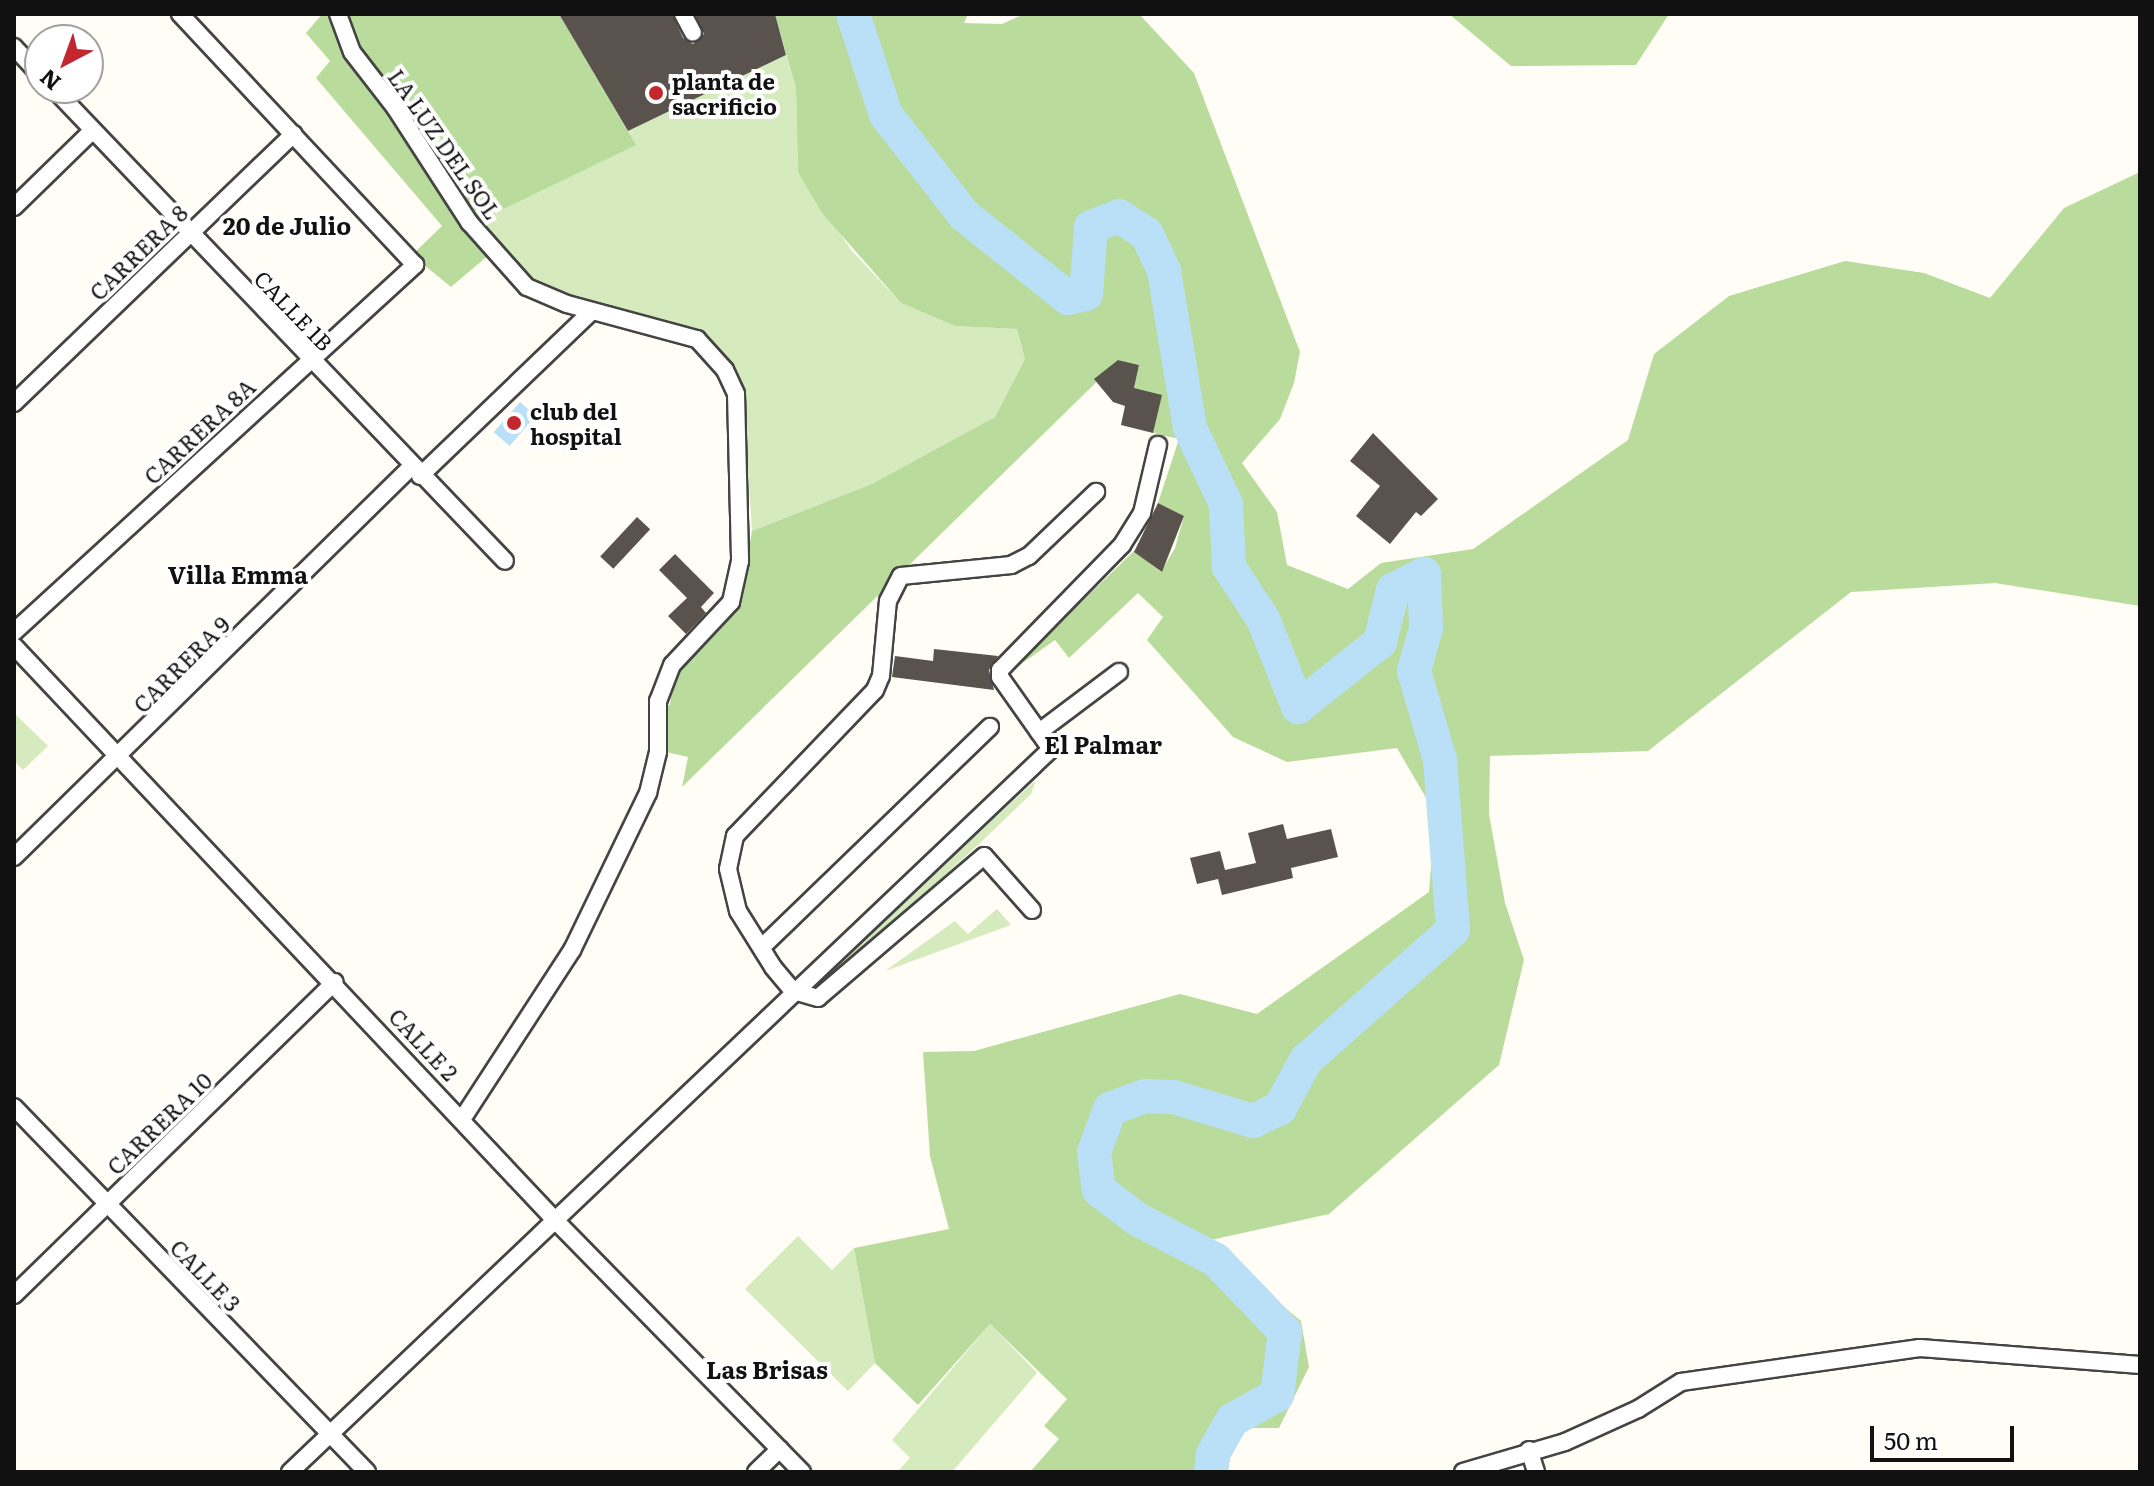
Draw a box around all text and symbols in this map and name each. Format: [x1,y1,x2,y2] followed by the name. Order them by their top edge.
[24,24,104,104] north arrow
[31,62,67,99] text: N
[383,64,507,224] street label: LA LUZ DEL SOL
[672,67,777,118] place label: planta de sacrificio
[647,84,665,102] marker: planta de sacrificio
[84,199,192,305] street label: CARRERA 8
[223,211,351,239] district label: 20 de Julio
[249,264,339,356] street label: CALLE 1B
[138,373,260,489] street label: CARRERA 8A
[530,397,622,448] place label: club del hospital
[505,414,523,432] marker: club del hospital
[168,560,308,588] district label: Villa Emma
[127,610,235,718] street label: CARRERA 9
[1044,730,1162,758] district label: El Palmar
[384,1003,464,1085] street label: CALLE 2
[101,1067,217,1179] street label: CARRERA 10
[165,1234,247,1316] street label: CALLE 3
[706,1355,828,1383] district label: Las Brisas
[1874,1410,2018,1460] scale bar
[1884,1422,1938,1457] text: 50 m

